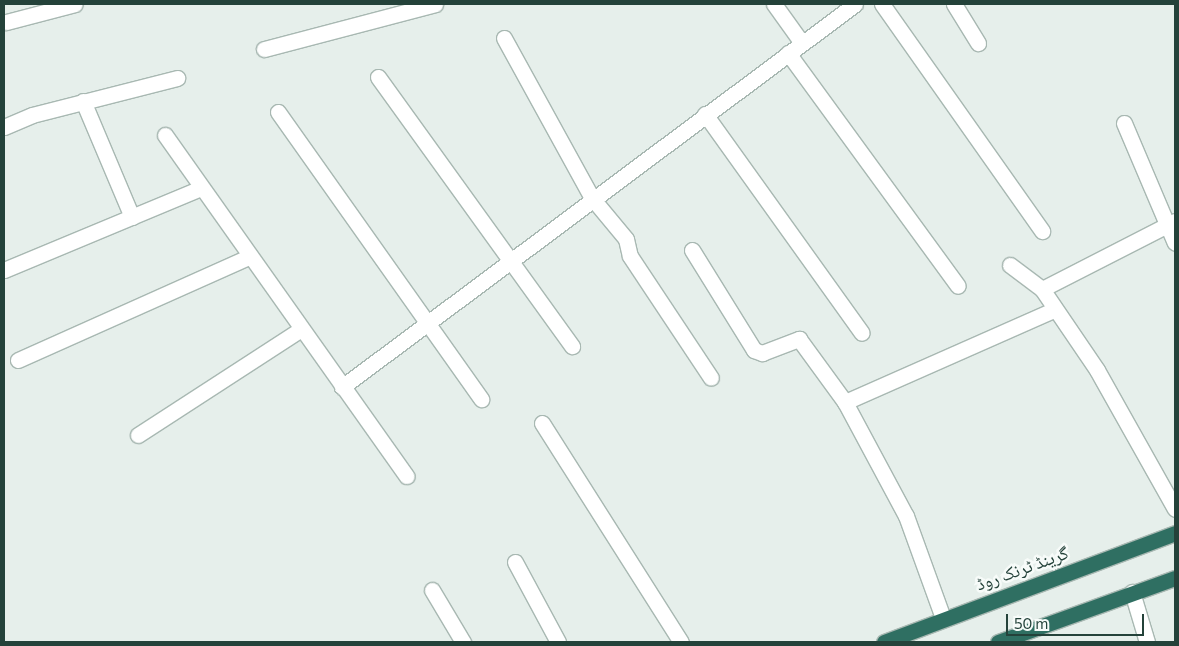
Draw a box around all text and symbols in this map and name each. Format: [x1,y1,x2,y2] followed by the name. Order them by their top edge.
[973,541,1071,595] street label: گرینڈ ٹرنک روڈ
[1009,604,1146,636] scale bar
[1014,614,1048,632] text: 50 m

